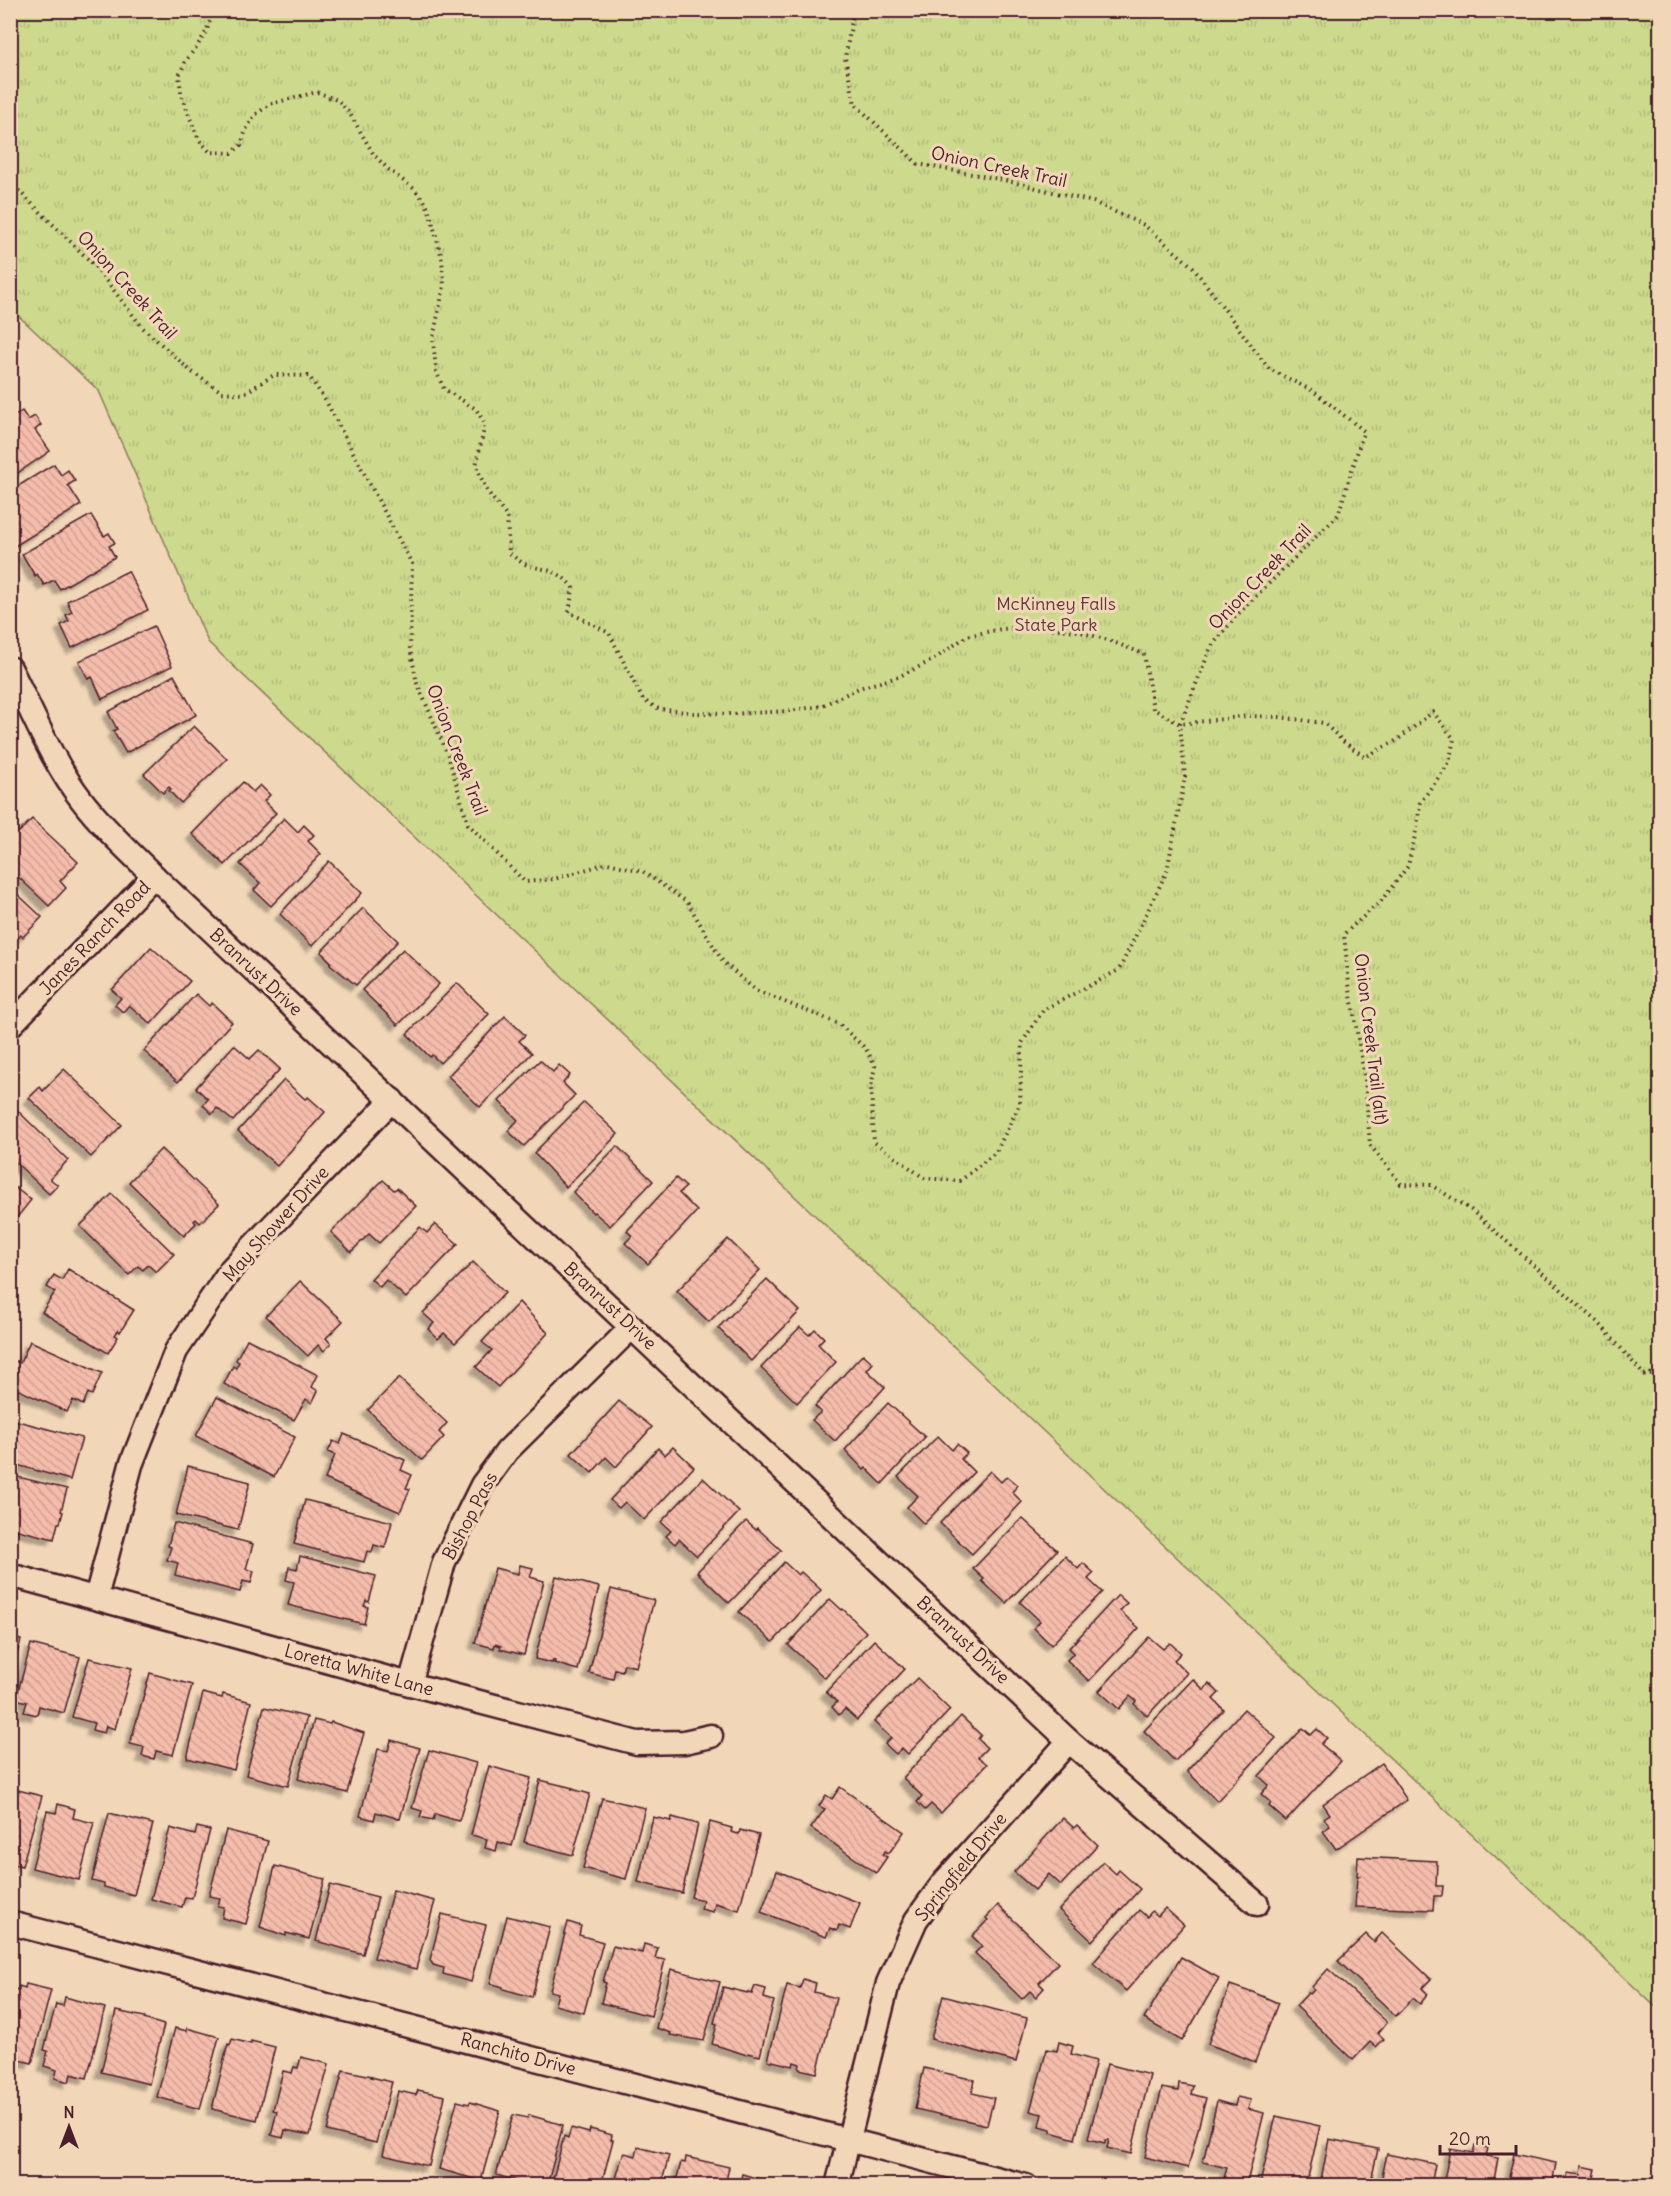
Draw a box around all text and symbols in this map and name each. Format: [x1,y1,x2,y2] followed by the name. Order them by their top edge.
[929,141,1069,192] street label: Onion Creek Trail
[73,226,182,344] street label: Onion Creek Trail
[1203,519,1316,634] street label: Onion Creek Trail
[996,592,1116,636] park label: McKinney Falls State Park
[422,681,493,818] street label: Onion Creek Trail
[34,875,155,1000] street label: Janes Ranch Road
[205,923,308,1020] street label: Branrust Drive
[1350,952,1393,1126] street label: Onion Creek Trail (alt)
[218,1161,334,1286] street label: May Shower Drive
[559,1257,662,1354] street label: Branrust Drive
[437,1468,502,1564] street label: Bishop Pass
[912,1591,1015,1688] street label: Branrust Drive
[282,1639,436,1701] street label: Loretta White Lane
[910,1808,1011,1926] street label: Springfield Drive
[458,2027,578,2080] street label: Ranchito Drive
[39,2097,99,2157] north arrow
[63,2102,75,2122] text: N
[1440,2118,1516,2156] scale bar
[1449,2127,1491,2150] text: 20 m

